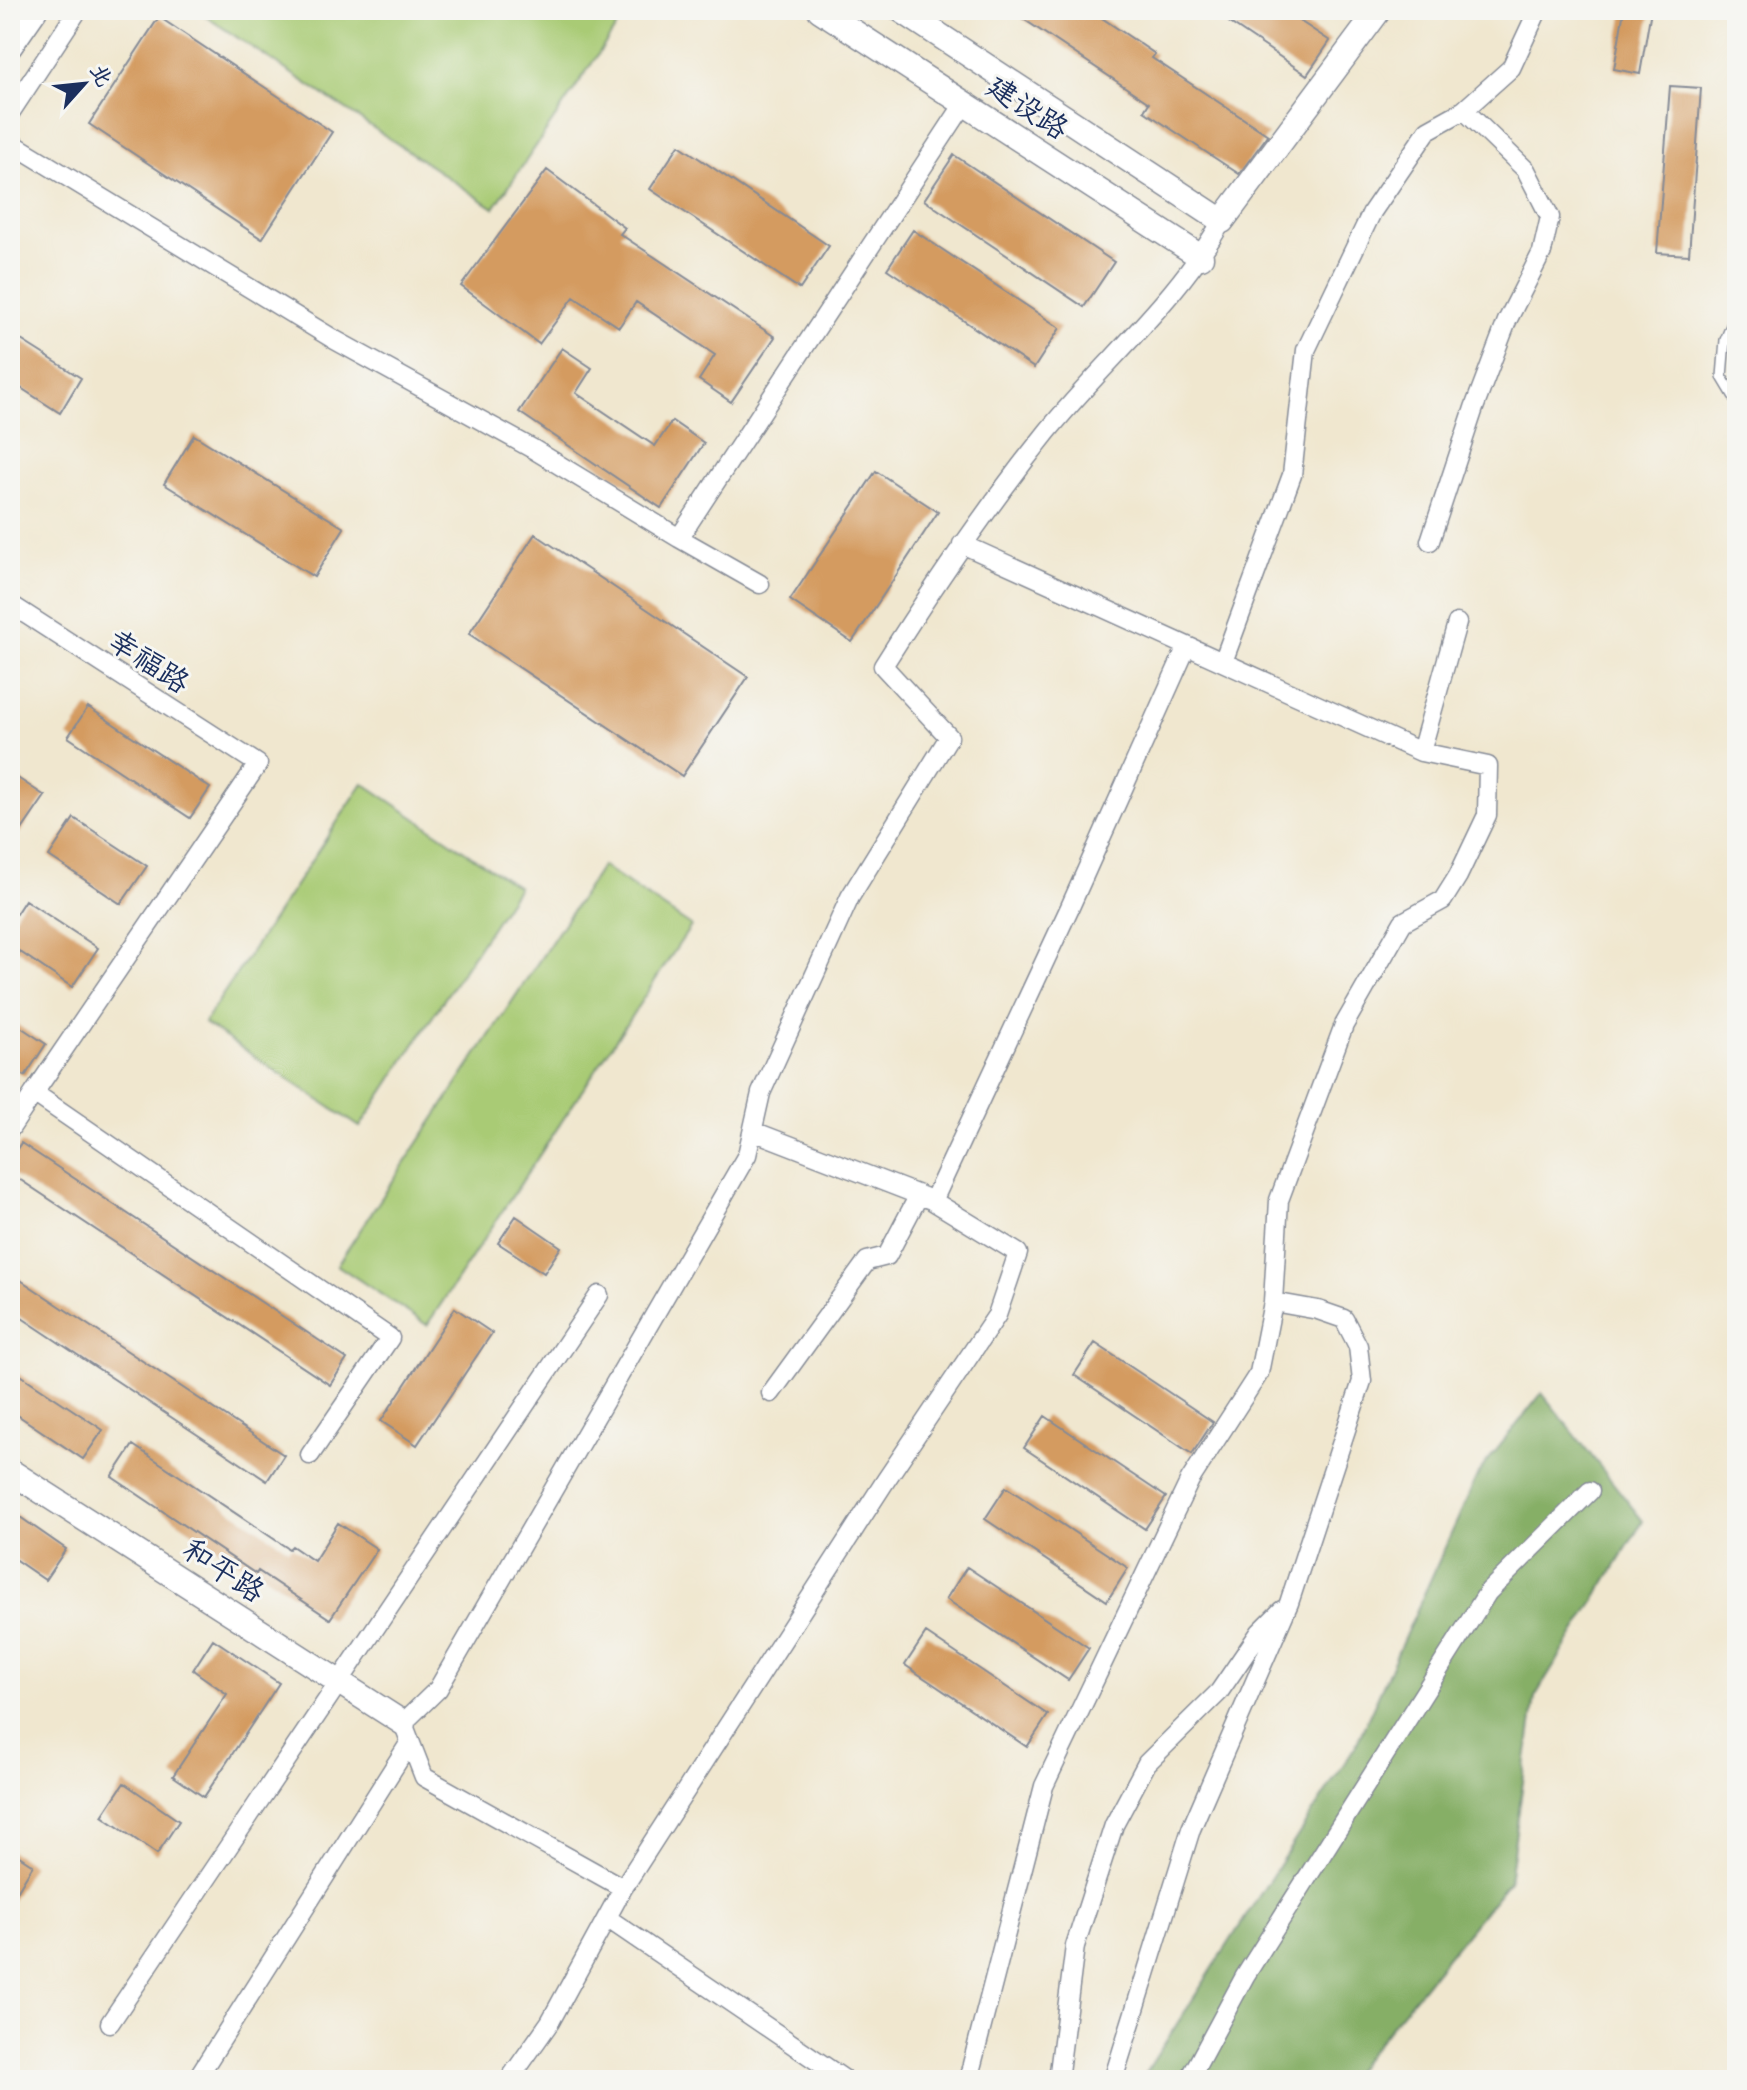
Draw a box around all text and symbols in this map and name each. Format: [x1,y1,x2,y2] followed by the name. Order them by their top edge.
[44,44,124,124] north arrow
[83,59,119,92] text: 北
[979,65,1077,149] street label: 建设路
[100,619,198,703] street label: 幸福路
[175,1528,273,1612] street label: 和平路

